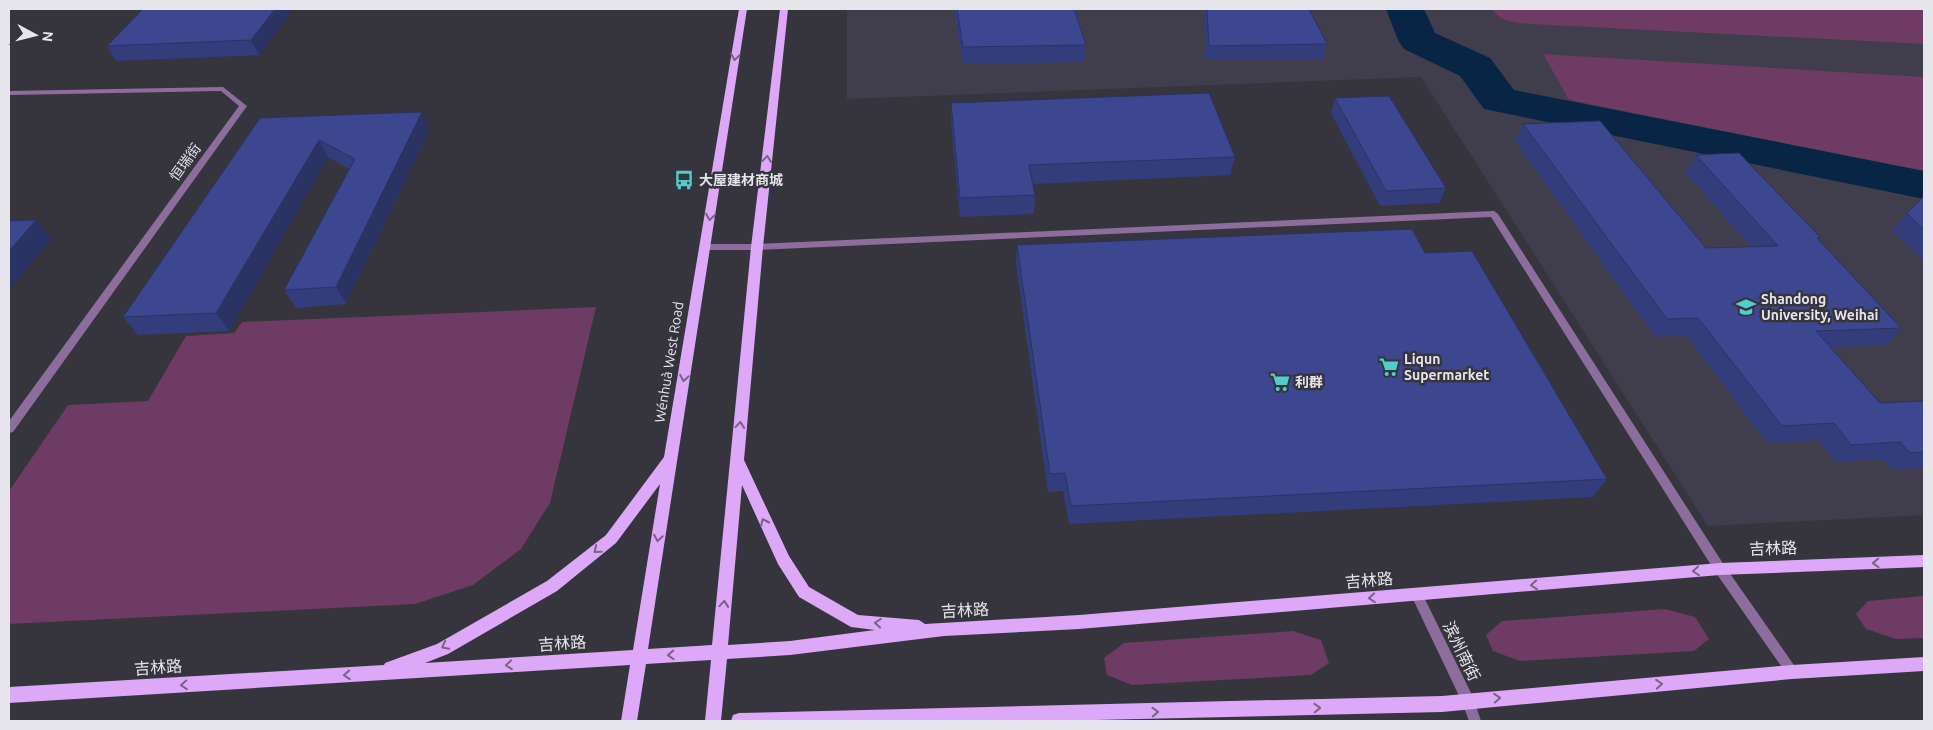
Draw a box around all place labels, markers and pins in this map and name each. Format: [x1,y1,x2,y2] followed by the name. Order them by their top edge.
[673,169,695,191] bus stop icon: 大屋建材商城
[699,172,783,188] place label: 大屋建材商城
[1761,291,1879,323] place label: Shandong University, Weihai
[1735,296,1757,318] school or university icon: Shandong University, Weihai
[1404,351,1489,383] place label: Liqun Supermarket
[1378,356,1400,378] supermarket icon: Liqun Supermarket
[1269,371,1291,393] supermarket icon: 利群
[1295,374,1323,390] place label: 利群

